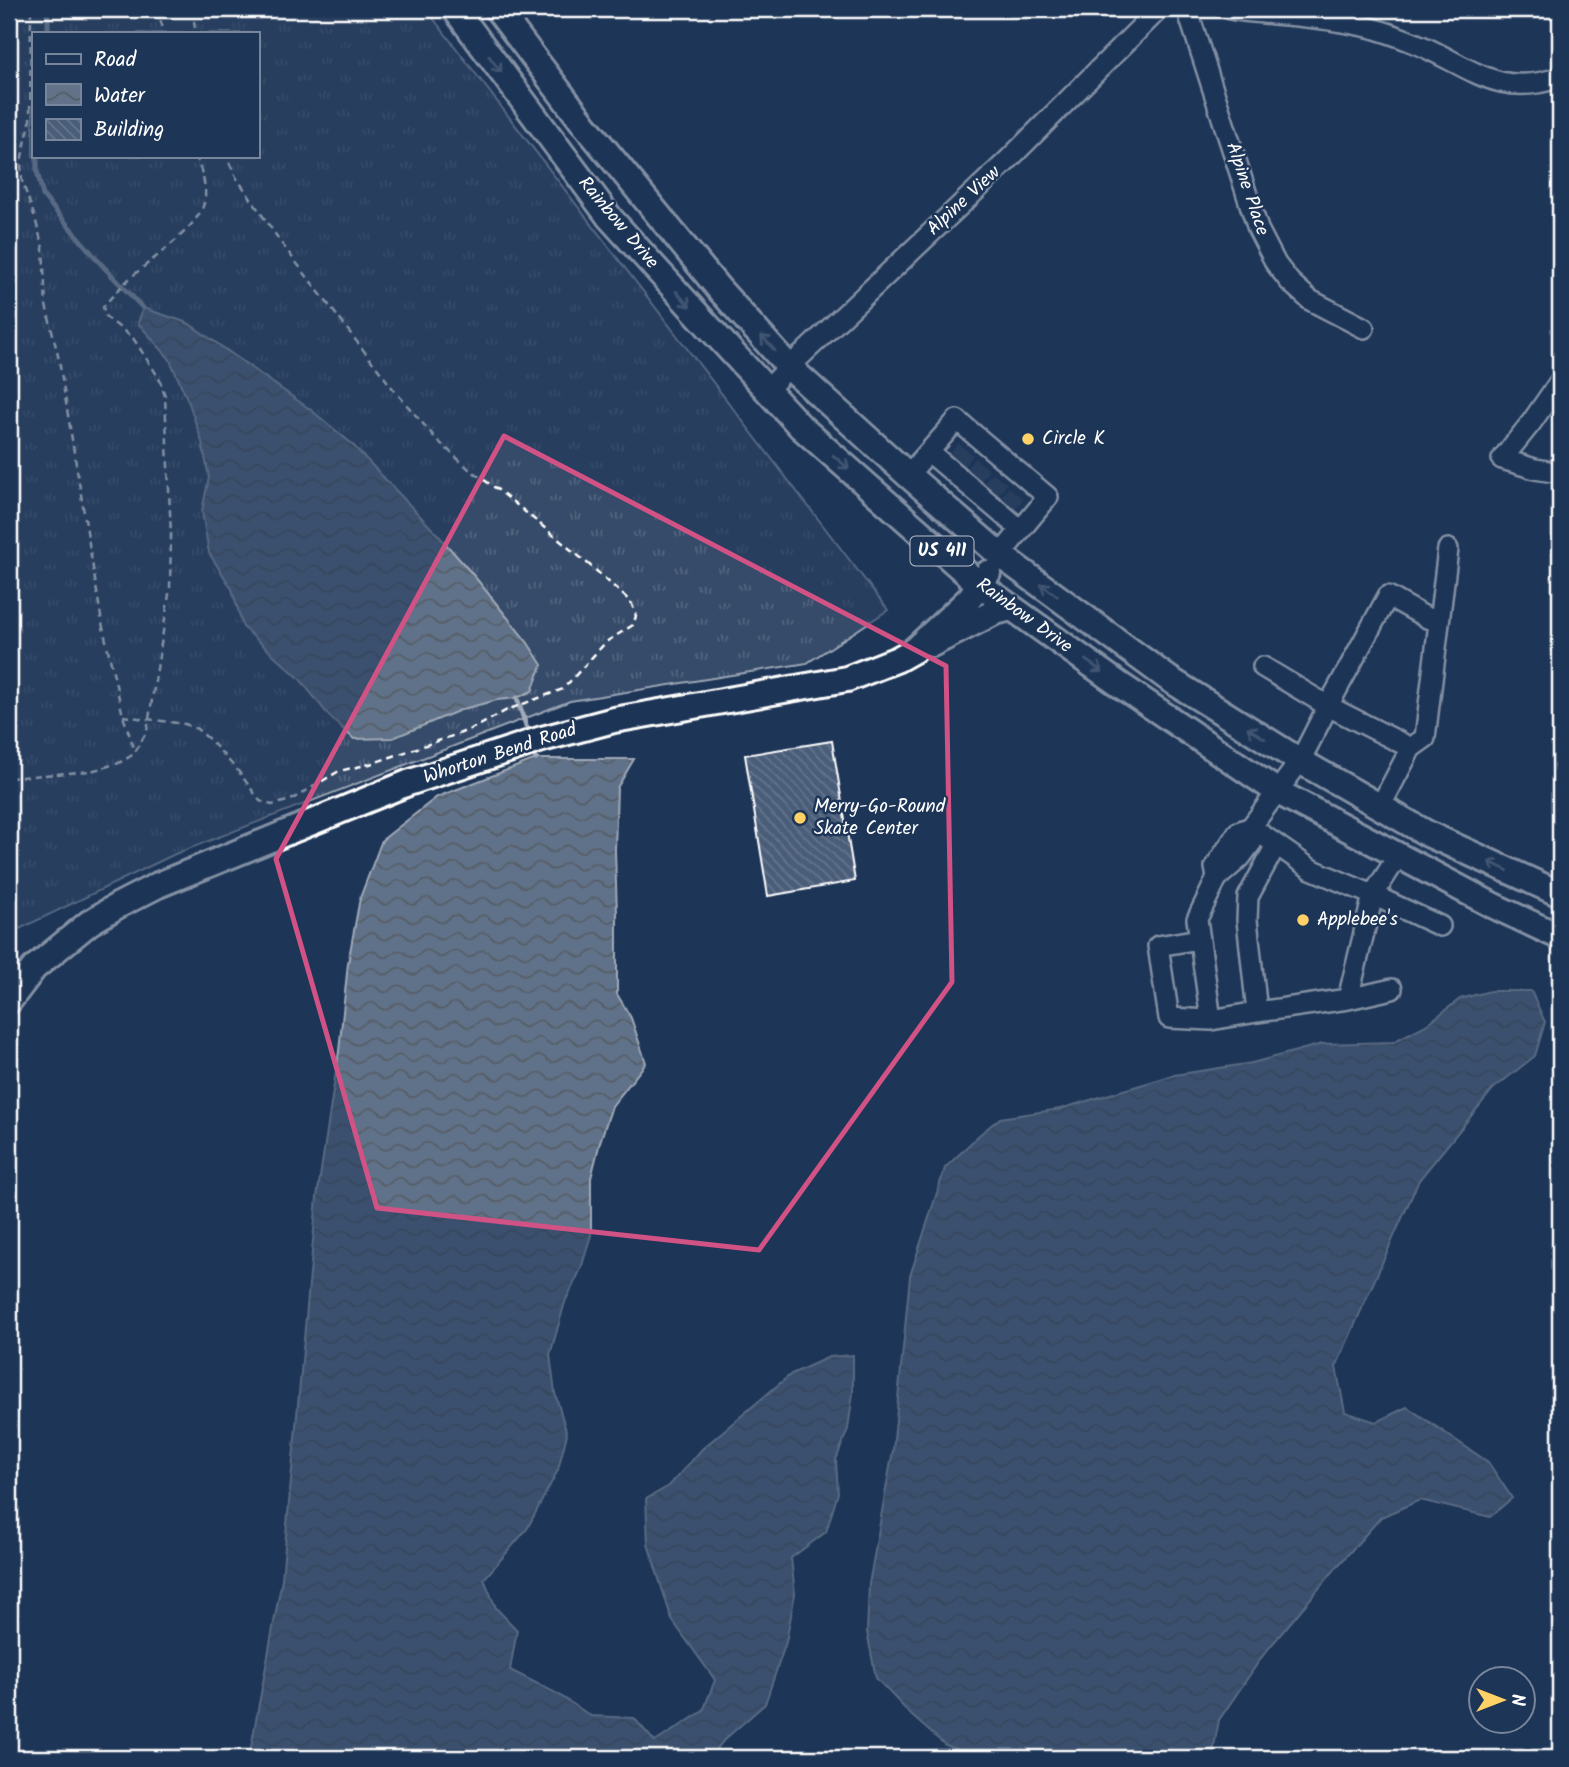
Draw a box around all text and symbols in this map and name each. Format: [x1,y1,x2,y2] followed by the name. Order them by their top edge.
[32,32,259,158] legend
[94,44,137,77] text: Road
[488,54,503,72] one-way arrow
[94,80,146,113] text: Water
[94,114,164,147] text: Building
[1217,138,1277,240] street label: Alpine Place
[920,158,1008,243] street label: Alpine View
[570,170,666,276] street label: Rainbow Drive
[674,290,691,307] one-way arrow
[760,334,776,352] one-way arrow
[1042,424,1105,454] place label: Circle K
[1020,431,1036,447] marker: Circle K
[832,454,850,470] one-way arrow
[911,536,974,566] road number: US 411
[969,571,1079,662] street label: Rainbow Drive
[1040,583,1059,598] one-way arrow
[1084,659,1103,673] one-way arrow
[419,715,581,793] street label: Whorton Bend Road
[1247,726,1266,741] one-way arrow
[814,792,946,844] place label: Merry-Go-Round Skate Center
[792,810,808,826] marker: Merry-Go-Round Skate Center
[1488,859,1509,872] one-way arrow
[1317,905,1398,935] place label: Applebee's
[1295,912,1311,928] marker: Applebee's
[1468,1666,1538,1736] north arrow
[1502,1694,1532,1706] text: N

